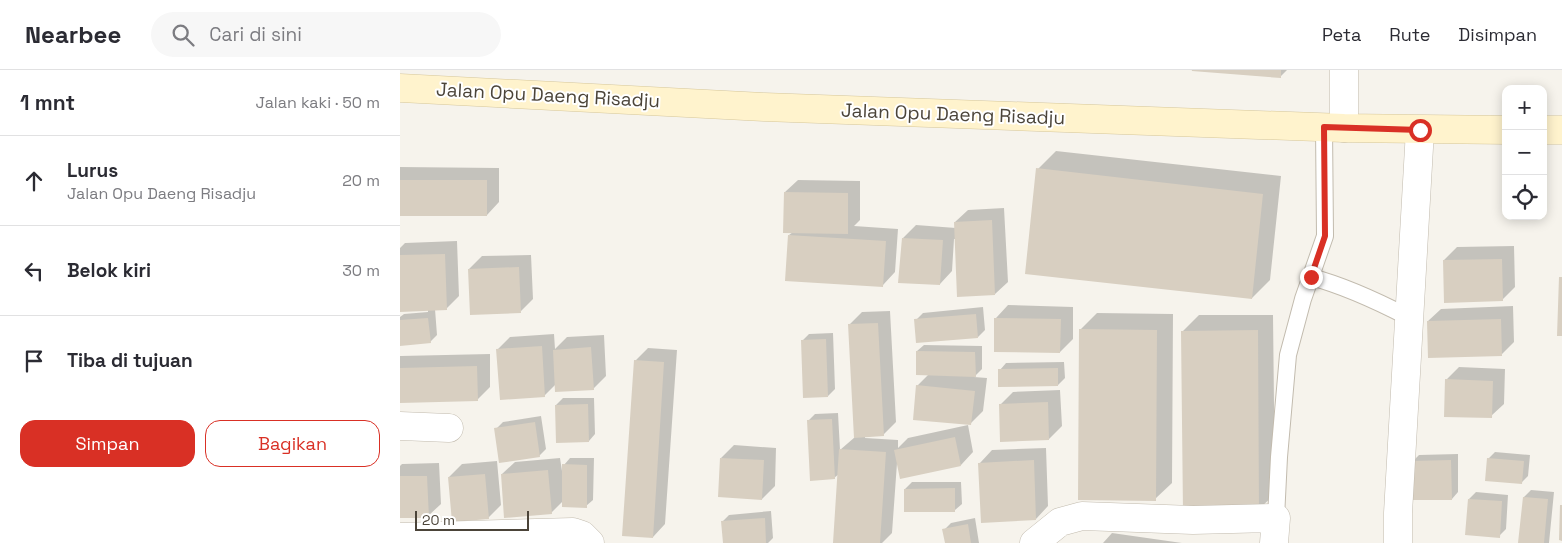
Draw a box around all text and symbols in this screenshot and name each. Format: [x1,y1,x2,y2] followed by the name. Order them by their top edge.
[151,12,501,57] search box
[25,19,121,50] text: Nearbee
[169,21,197,49] icon: search
[209,22,302,47] text: Cari di sini
[1322,23,1361,46] text: Peta
[1389,23,1430,46] text: Rute
[1458,23,1537,46] text: Disimpan
[435,77,661,113] street label: Jalan Opu Daeng Risadju
[1502,85,1547,220] map controls
[1502,85,1547,130] button: +
[20,89,75,116] text: 1 mnt
[256,92,380,113] text: Jalan kaki · 50 m
[840,98,1066,130] street label: Jalan Opu Daeng Risadju
[1409,119,1432,142] route start
[1502,130,1547,175] button: −
[67,158,118,183] text: Lurus
[20,167,48,195] icon: ahead
[342,170,380,191] text: 20 m
[1502,175,1547,220] button: locate
[67,183,256,204] text: Jalan Opu Daeng Risadju
[20,257,48,285] icon: left
[67,258,151,283] text: Belok kiri
[342,260,380,281] text: 30 m
[1300,266,1323,289] route end
[20,347,48,375] icon: arrive
[67,348,193,373] text: Tiba di tujuan
[20,420,195,467] button: Simpan
[205,420,380,467] button: Bagikan
[415,508,529,531] scale bar
[422,511,455,529] text: 20 m

